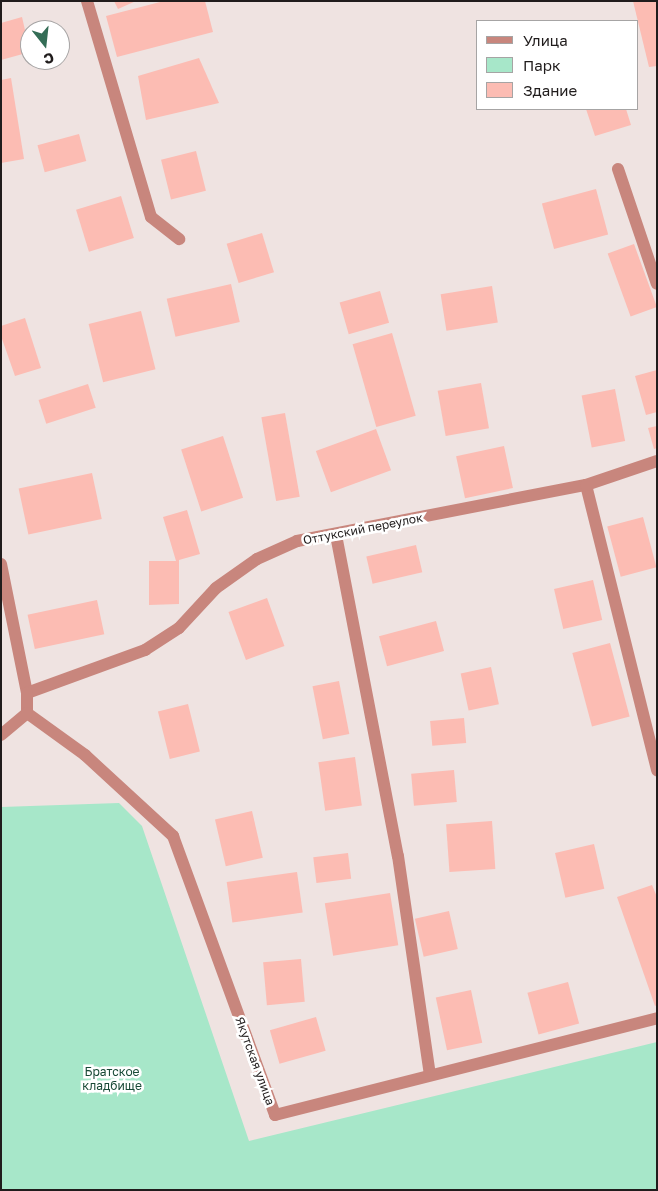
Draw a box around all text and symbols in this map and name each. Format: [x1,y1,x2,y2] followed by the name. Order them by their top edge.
[20,20,70,70] north arrow
[476,20,638,110] legend
[523,31,568,49] text: Улица
[42,49,56,68] text: С
[523,56,561,74] text: Парк
[523,81,577,99] text: Здание
[302,510,424,548] street label: Оттукский переулок
[232,1015,278,1107] street label: Якутская улица
[82,1065,142,1093] park label: Братское кладбище

